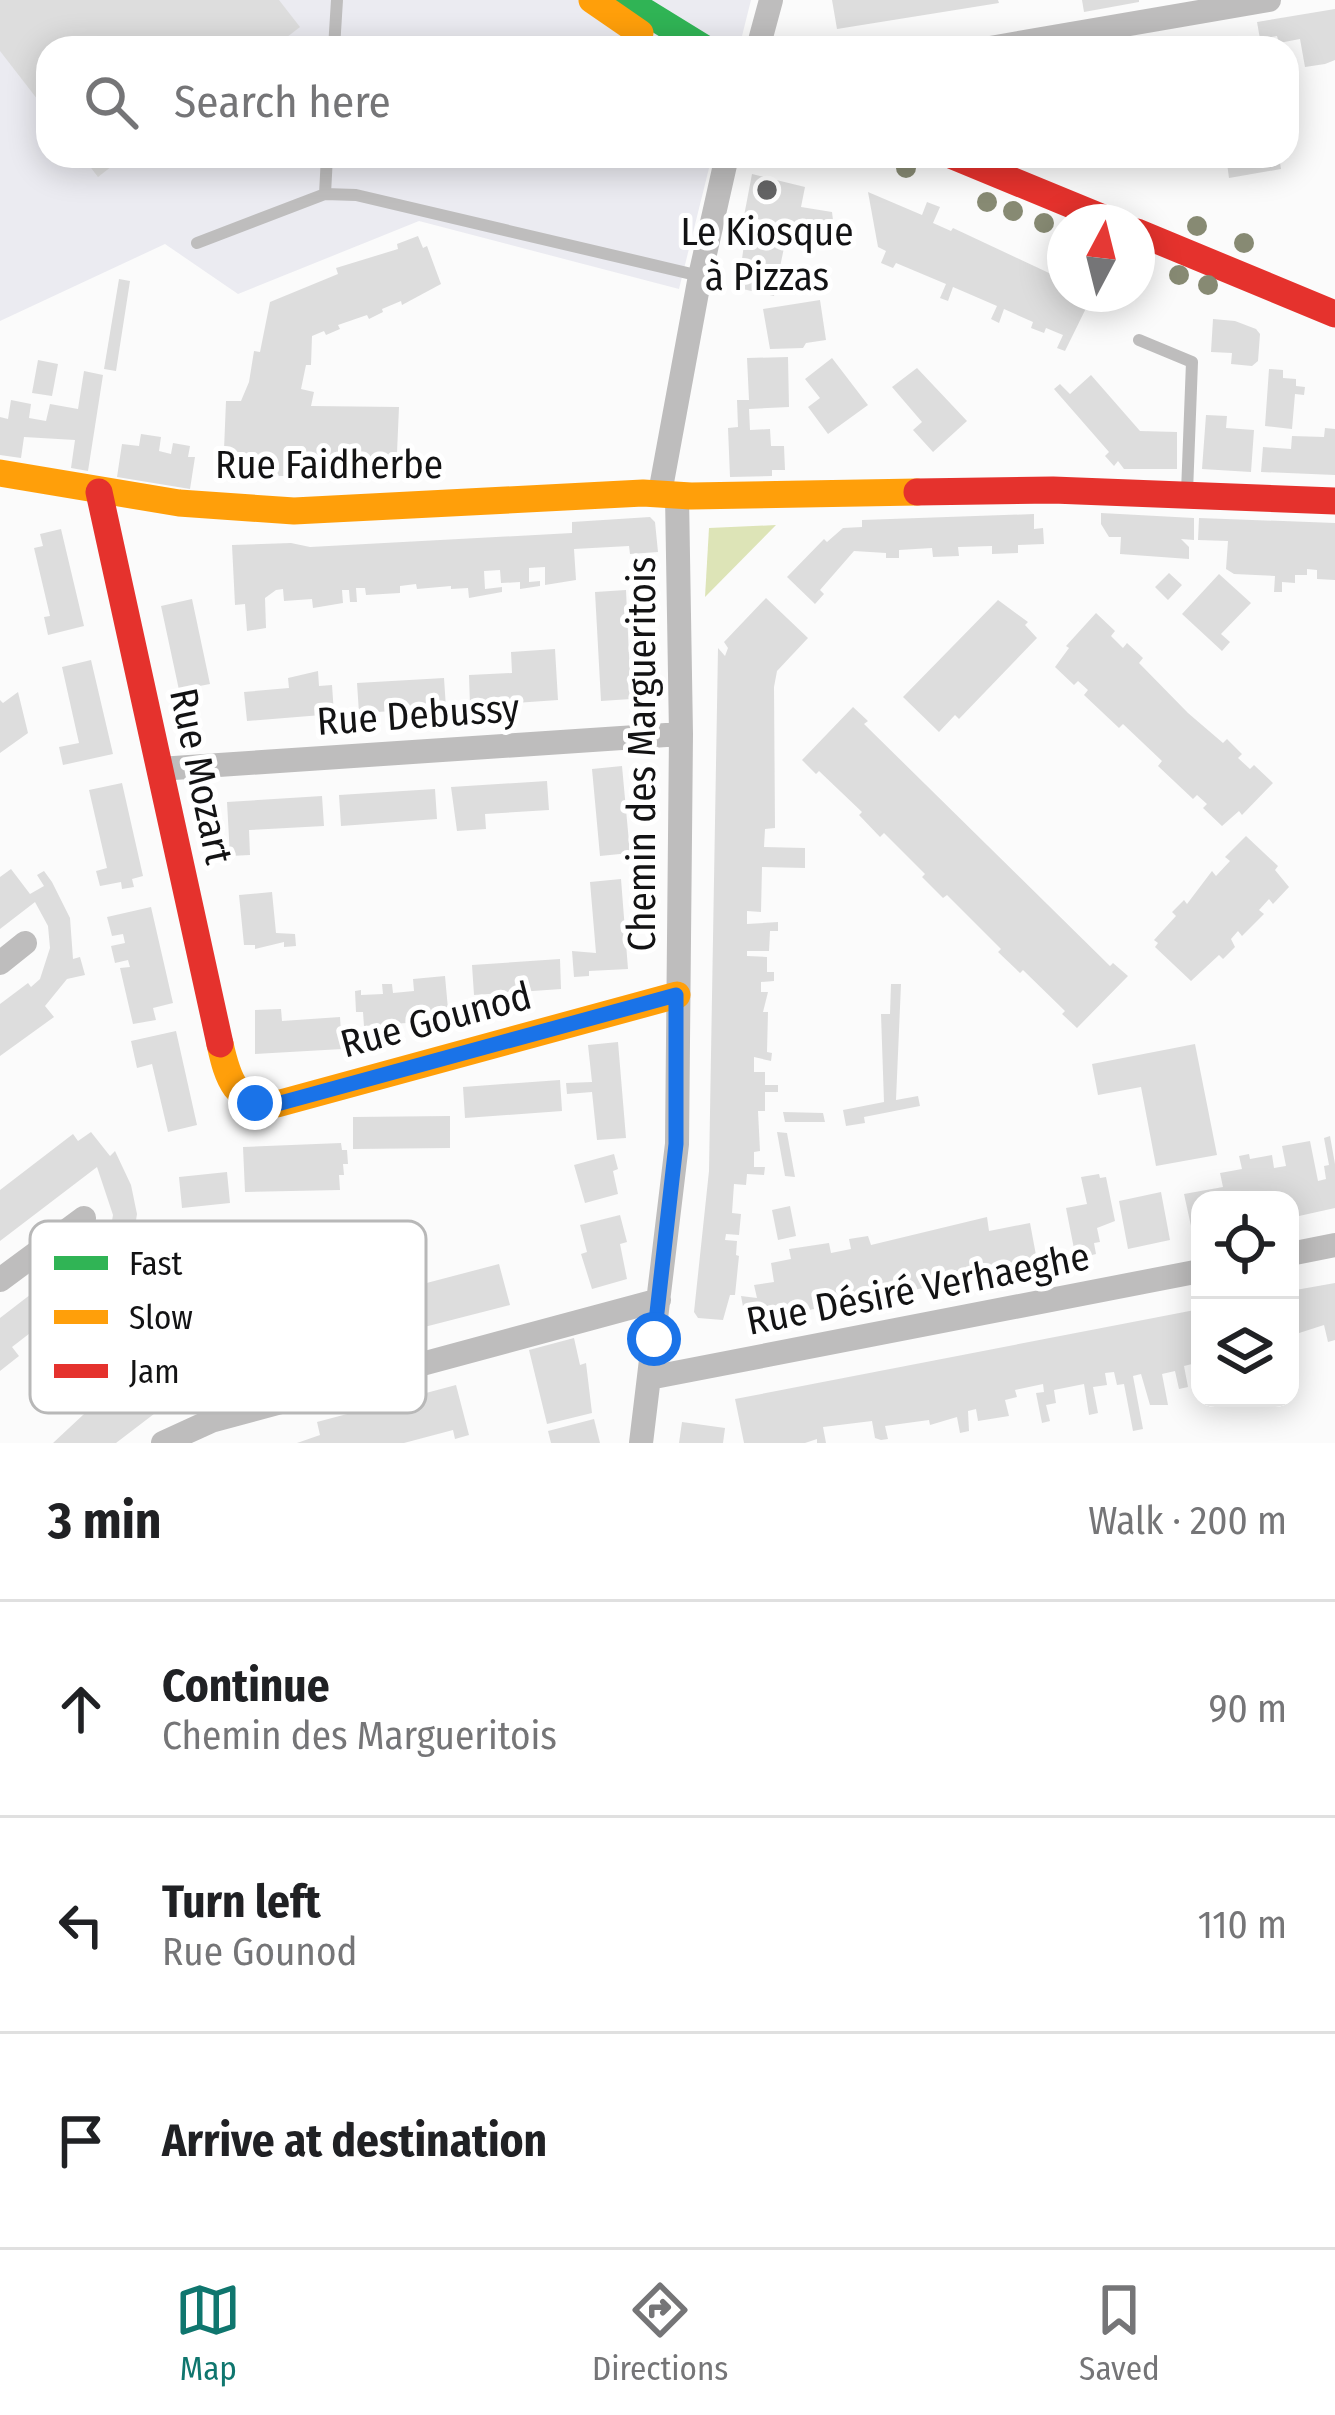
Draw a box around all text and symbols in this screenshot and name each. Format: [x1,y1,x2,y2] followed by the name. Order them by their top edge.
[36,36,1299,168] search box
[78,69,144,135] icon: search
[174,75,391,129] text: Search here
[754,177,780,203] marker: Le Kiosque à Pizzas
[1047,204,1155,312] north arrow
[680,209,854,300] place label: Le Kiosque à Pizzas
[215,442,443,488] street label: Rue Faidherbe
[619,557,665,951] street label: Chemin des Margueritois
[160,684,242,868] street label: Rue Mozart
[315,685,521,745] street label: Rue Debussy
[336,973,536,1067] street label: Rue Gounod
[228,1076,282,1130] route end
[1191,1191,1299,1407] map controls
[1191,1191,1299,1299] button: locate
[30,1221,426,1413] legend
[743,1233,1093,1345] street label: Rue Désiré Verhaeghe
[129,1244,183,1284] text: Fast
[129,1298,193,1338] text: Slow
[1191,1299,1299,1407] button: layers
[627,1312,681,1366] route start
[129,1352,180,1392] text: Jam
[48,1490,162,1552] text: 3 min
[1088,1498,1287,1544] text: Walk · 200 m
[162,1659,330,1713] text: Continue
[48,1676,114,1742] icon: ahead
[1209,1686,1287,1732] text: 90 m
[162,1713,557,1759] text: Chemin des Margueritois
[162,1875,321,1929] text: Turn left
[48,1892,114,1958] icon: left
[1198,1902,1287,1948] text: 110 m
[162,1929,357,1975] text: Rue Gounod
[48,2108,114,2174] icon: arrive
[162,2114,547,2168] text: Arrive at destination
[175,2277,241,2389] tab: Map
[592,2277,728,2389] tab: Directions
[1079,2277,1160,2389] tab: Saved

